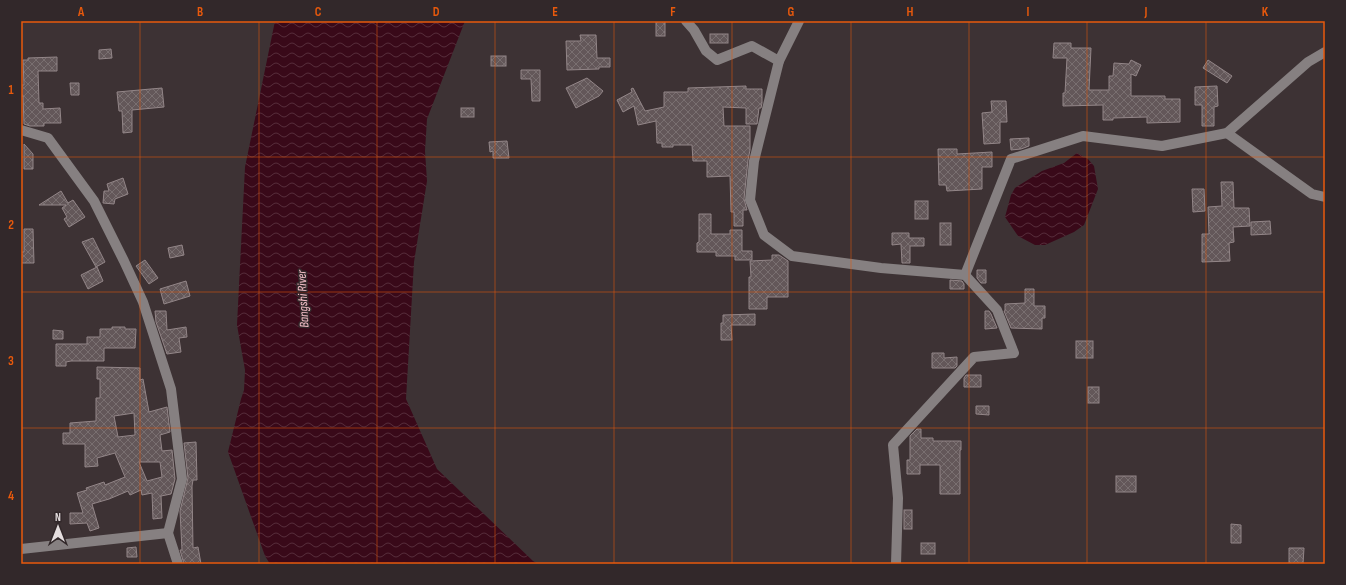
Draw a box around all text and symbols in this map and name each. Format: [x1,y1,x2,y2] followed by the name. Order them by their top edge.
[77,4,85,20] text: A
[197,4,203,20] text: B
[315,4,322,20] text: C
[433,4,440,20] text: D
[552,4,558,20] text: E
[670,4,676,20] text: F
[788,4,795,20] text: G
[907,4,914,20] text: H
[1027,4,1030,20] text: I
[1144,4,1148,20] text: J
[1262,4,1269,20] text: K
[8,82,14,98] text: 1
[8,217,14,233] text: 2
[293,268,313,328] water label: Bangshi River
[8,353,14,369] text: 3
[8,488,14,504] text: 4
[38,507,78,547] north arrow
[55,511,61,524] text: N

